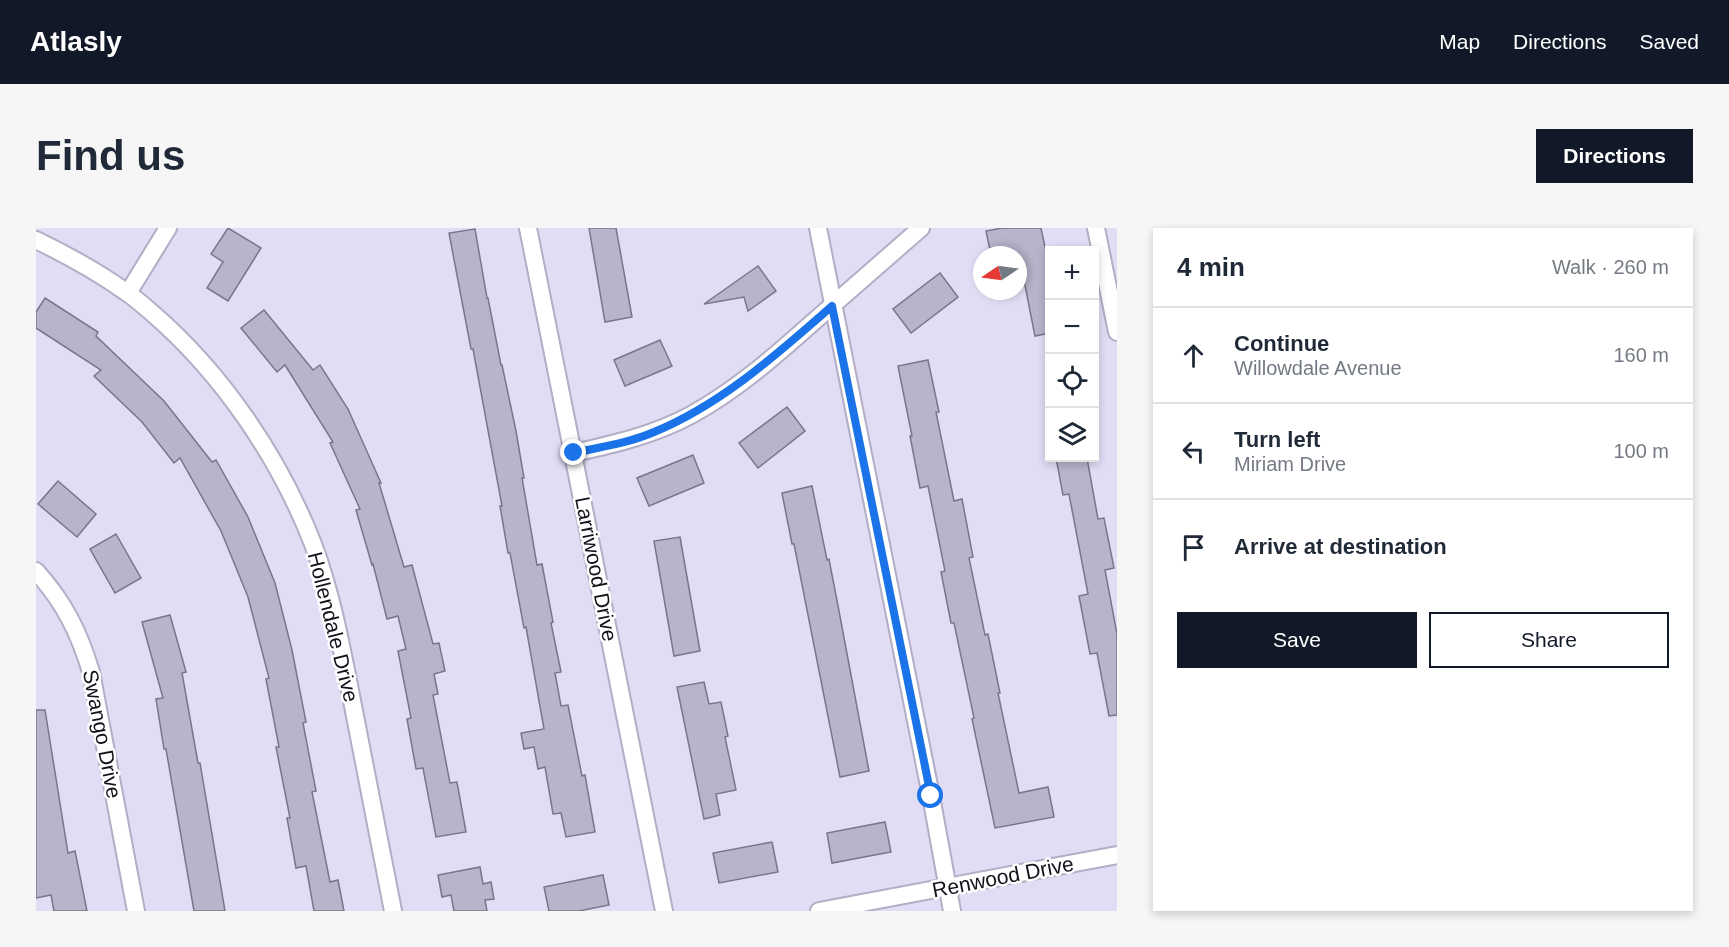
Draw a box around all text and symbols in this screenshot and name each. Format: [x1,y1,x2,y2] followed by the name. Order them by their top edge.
[30,26,122,57] text: Atlasly
[1439,30,1480,53] text: Map
[1513,30,1606,53] text: Directions
[1639,30,1699,53] text: Saved
[1536,129,1693,183] button: Directions
[36,132,185,179] text: Find us
[973,246,1027,300] north arrow
[1045,246,1099,462] map controls
[1045,246,1099,300] button: +
[1177,252,1245,282] text: 4 min
[1552,256,1669,278] text: Walk · 260 m
[1045,300,1099,354] button: −
[1234,331,1329,356] text: Continue
[1177,339,1210,372] icon: ahead
[1613,344,1669,366] text: 160 m
[1045,354,1099,408] button: locate
[1234,357,1402,379] text: Willowdale Avenue
[1045,408,1099,462] button: layers
[1234,427,1320,452] text: Turn left
[1177,435,1210,468] icon: left
[560,439,586,465] route end
[1613,440,1669,462] text: 100 m
[1234,453,1346,475] text: Miriam Drive
[571,495,622,643] street label: Larriwood Drive
[1177,531,1210,564] icon: arrive
[1234,534,1447,559] text: Arrive at destination
[304,549,363,704] street label: Hollendale Drive
[1177,612,1417,668] button: Save
[1429,612,1669,668] button: Share
[79,668,126,800] street label: Swango Drive
[917,782,943,808] route start
[930,852,1076,901] street label: Renwood Drive

